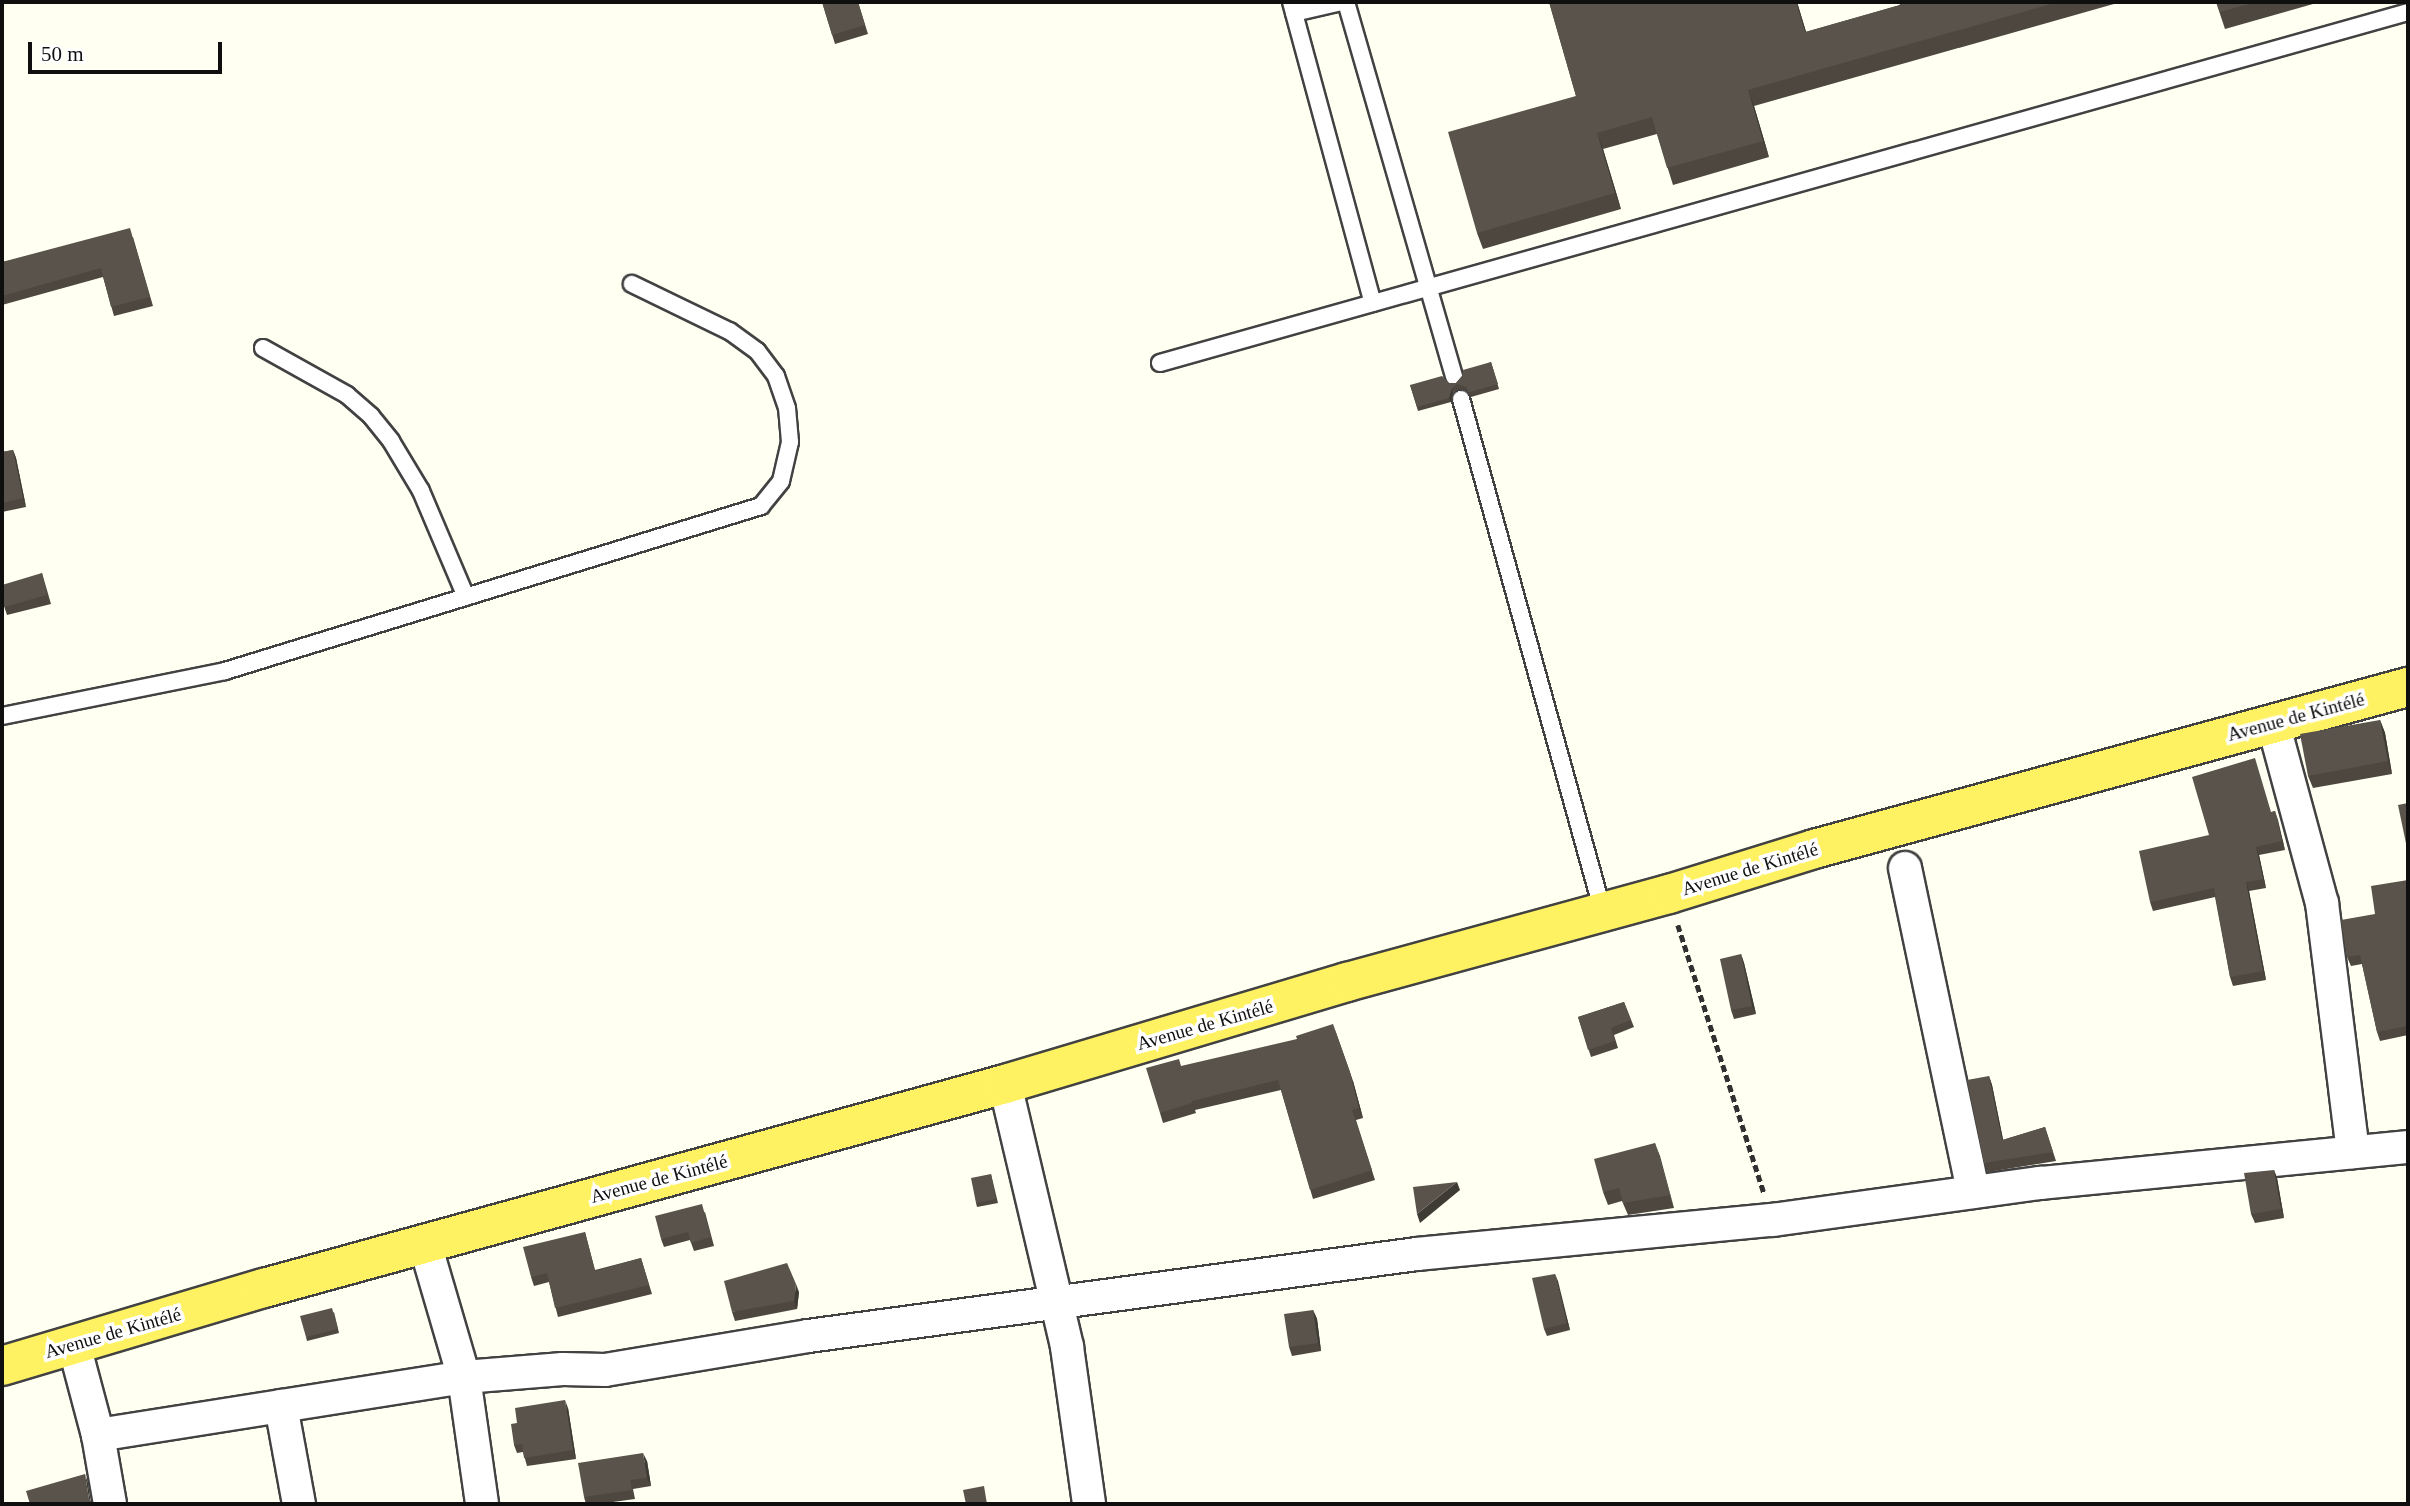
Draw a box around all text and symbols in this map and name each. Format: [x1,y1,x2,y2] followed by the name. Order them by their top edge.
[32,28,226,72] scale bar
[41,42,84,66] text: 50 m
[2225,688,2367,746] street label: Avenue de Kintélé
[1679,837,1821,901] street label: Avenue de Kintélé
[1134,995,1276,1055] street label: Avenue de Kintélé
[588,1150,730,1208] street label: Avenue de Kintélé
[42,1303,184,1363] street label: Avenue de Kintélé

